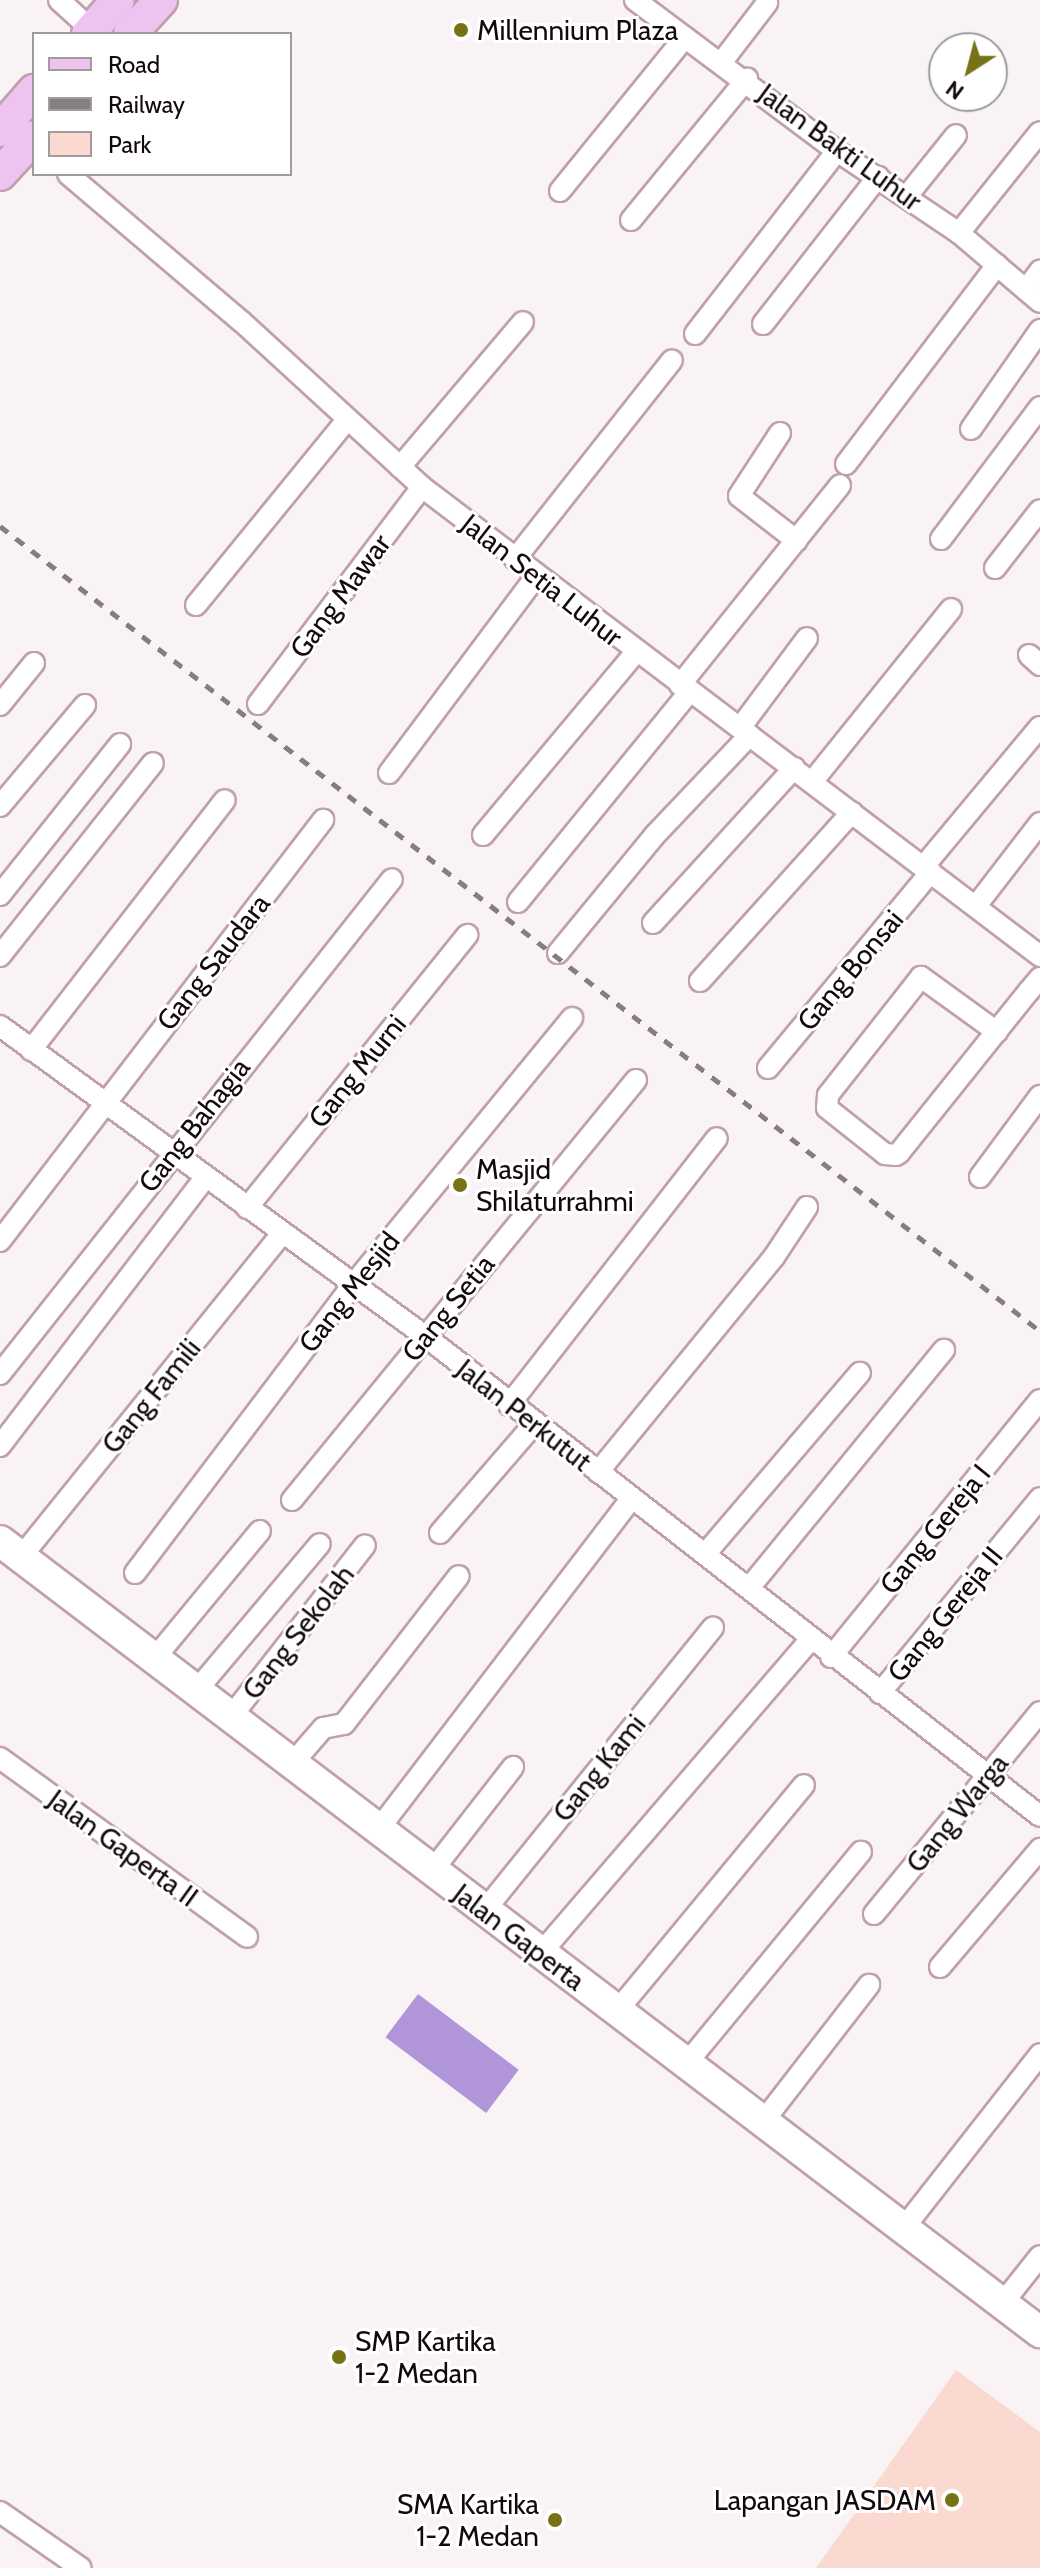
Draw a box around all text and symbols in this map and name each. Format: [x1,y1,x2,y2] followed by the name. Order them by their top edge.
[477,13,678,47] place label: Millennium Plaza
[452,21,470,39] marker: Millennium Plaza
[32,32,292,176] legend
[928,32,1008,112] north arrow
[108,50,160,79] text: Road
[941,75,969,106] text: N
[752,76,928,218] street label: Jalan Bakti Luhur
[108,90,185,119] text: Railway
[108,130,151,159] text: Park
[455,507,629,653] street label: Jalan Setia Luhur
[283,527,397,665] street label: Gang Mawar
[149,887,277,1037] street label: Gang Saudara
[790,903,910,1037] street label: Gang Bonsai
[301,1008,413,1134] street label: Gang Murni
[131,1051,257,1199] street label: Gang Bahagia
[476,1152,634,1218] place label: Masjid Shilaturrahmi
[451,1176,469,1194] marker: Masjid Shilaturrahmi
[291,1225,407,1359] street label: Gang Mesjid
[395,1248,501,1368] street label: Gang Setia
[95,1332,207,1460] street label: Gang Famili
[450,1352,598,1478] street label: Jalan Perkutut
[873,1457,997,1601] street label: Gang Gereja I
[880,1540,1010,1688] street label: Gang Gereja II
[235,1558,361,1706] street label: Gang Sekolah
[546,1708,652,1828] street label: Gang Kami
[899,1747,1015,1879] street label: Gang Warga
[42,1782,204,1914] street label: Jalan Gaperta II
[447,1877,591,1997] street label: Jalan Gaperta
[355,2324,496,2390] place label: SMP Kartika 1-2 Medan
[330,2348,348,2366] marker: SMP Kartika 1-2 Medan
[714,2483,936,2517] place label: Lapangan JASDAM
[397,2487,539,2553] place label: SMA Kartika 1-2 Medan
[943,2491,961,2509] marker: Lapangan JASDAM
[546,2511,564,2529] marker: SMA Kartika 1-2 Medan

